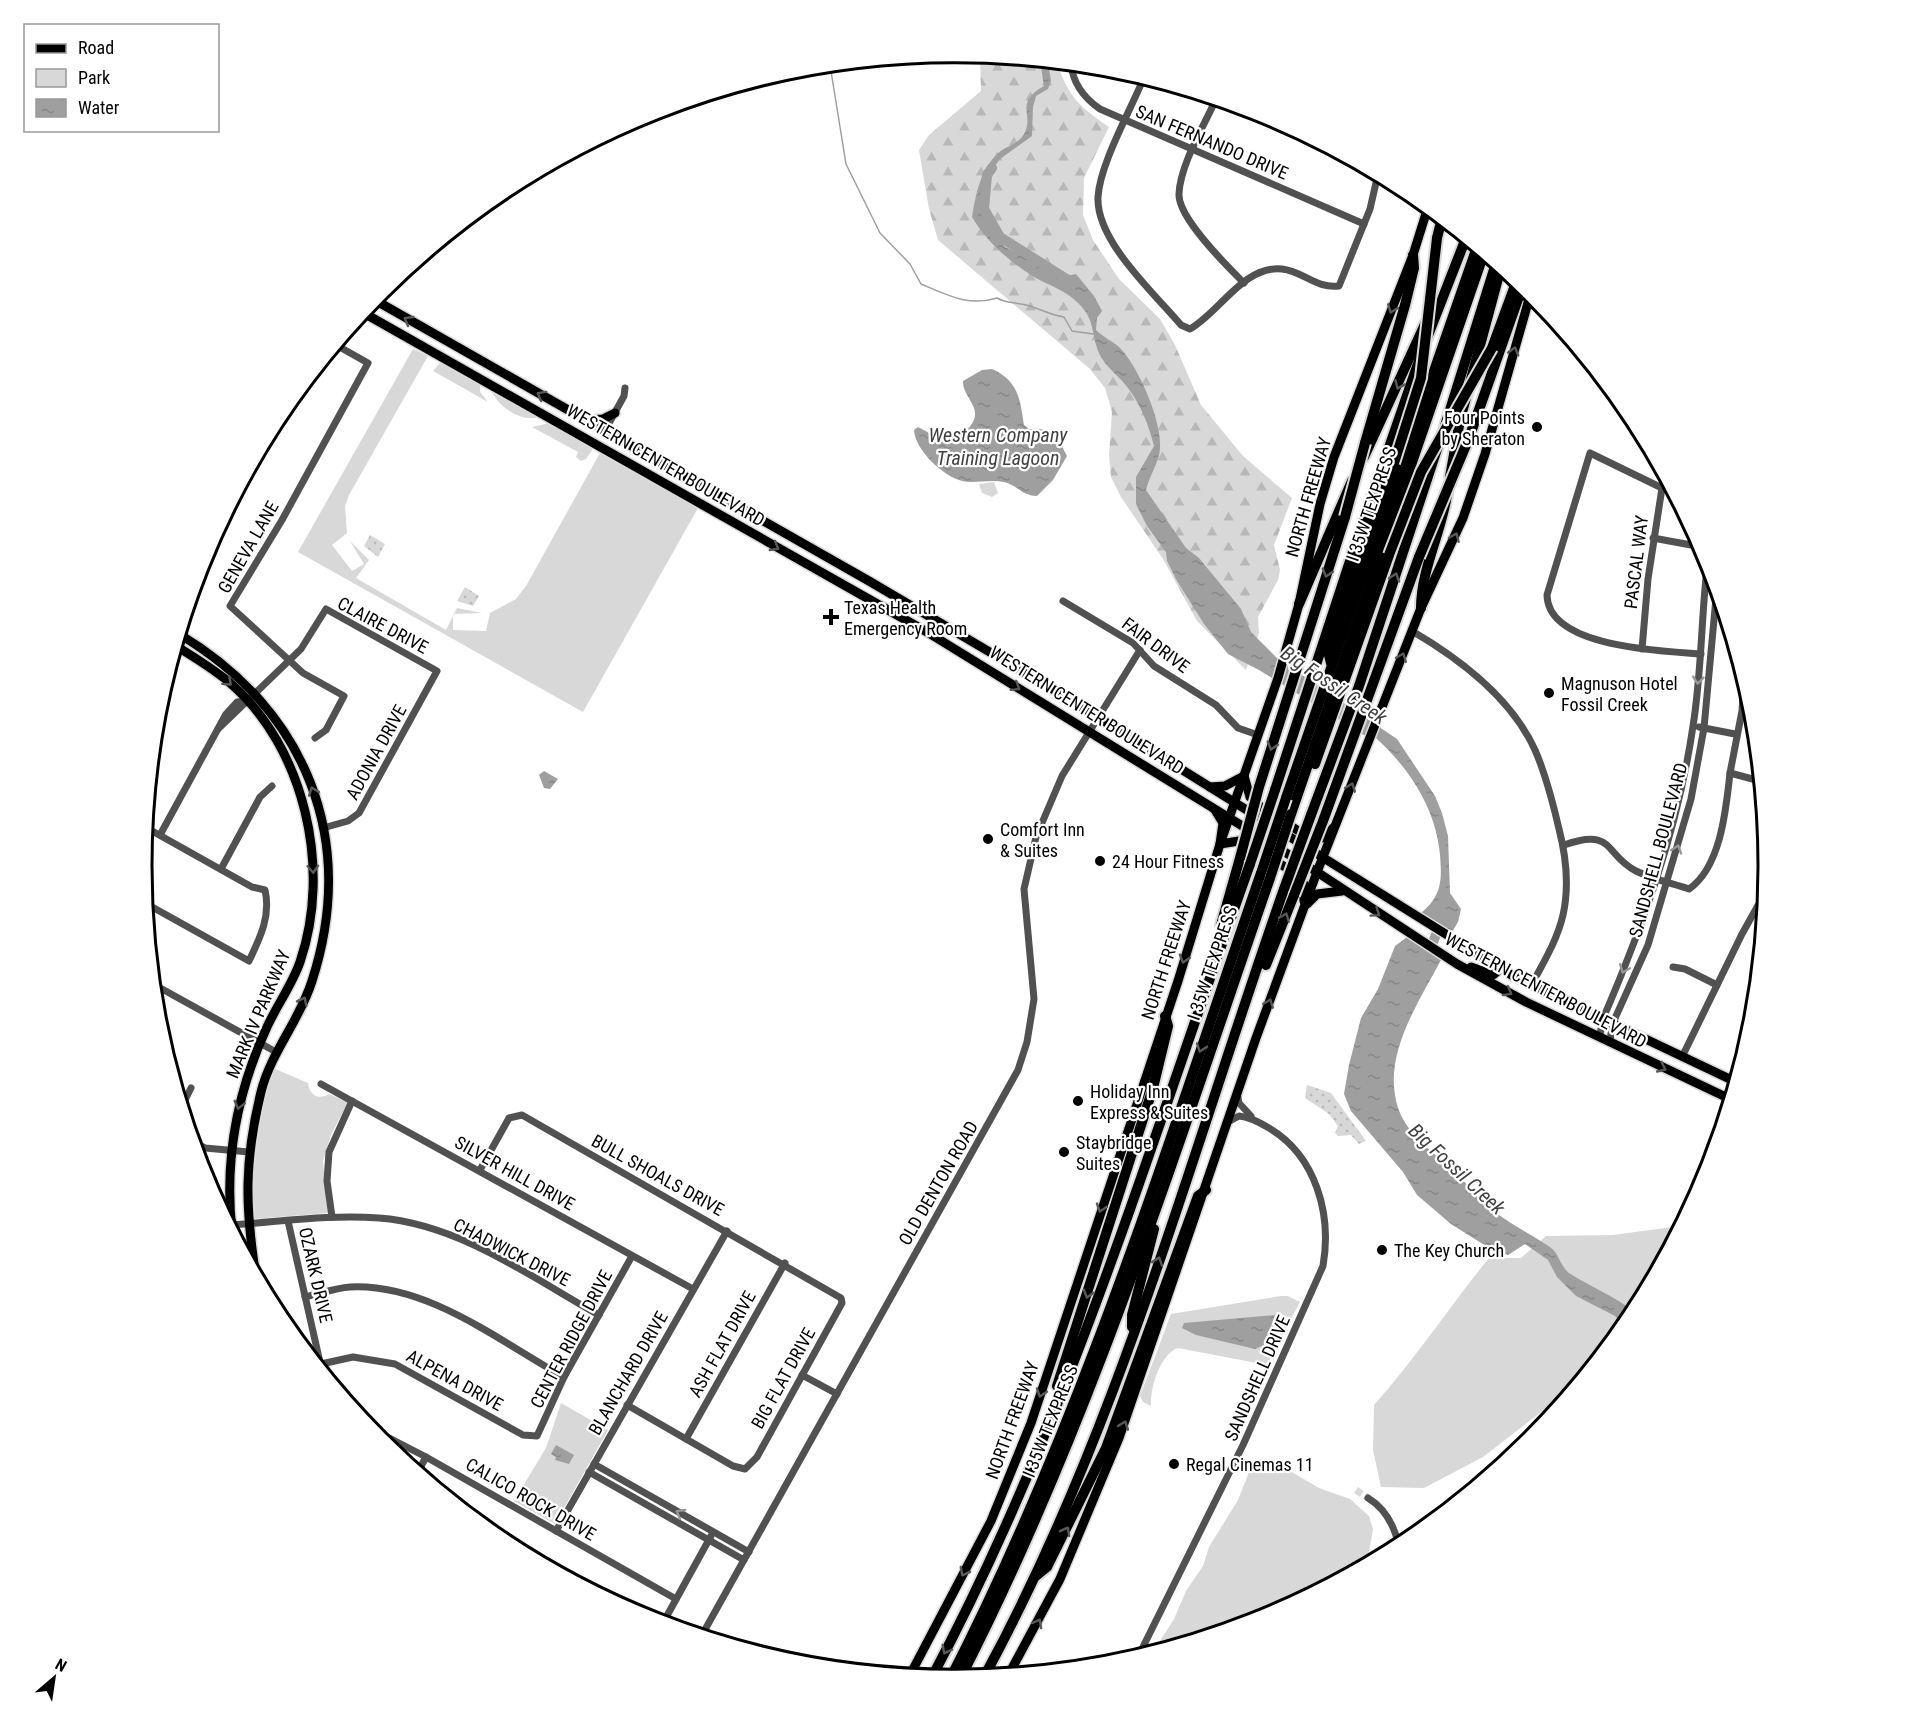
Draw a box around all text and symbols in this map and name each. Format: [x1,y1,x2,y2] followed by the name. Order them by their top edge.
[24,24,219,132] legend
[78,37,114,58] text: Road
[78,67,110,88] text: Park
[78,97,120,118] text: Water
[1133,100,1291,184] street label: SAN FERNANDO DRIVE
[1387,303,1400,314] one-way arrow
[404,316,415,327] one-way arrow
[1507,346,1519,357] one-way arrow
[1394,379,1406,390] one-way arrow
[537,391,548,402] one-way arrow
[563,400,769,530] street label: WESTERN CENTER BOULEVARD
[1441,407,1525,449] place label: Four Points by Sheraton
[1530,420,1544,434] marker: Four Points by Sheraton
[929,423,1068,470] water label: Western Company Training Lagoon
[1281,434,1335,559] street label: NORTH FREEWAY
[1342,444,1400,564] street label: I 35W TEXPRESS
[213,497,283,597] street label: GENEVA LANE
[1620,513,1652,610] street label: PASCAL WAY
[1448,532,1460,543] one-way arrow
[769,539,779,551] one-way arrow
[1322,567,1334,577] one-way arrow
[1388,572,1400,583] one-way arrow
[334,592,432,658] street label: CLAIRE DRIVE
[844,597,967,639] place label: Texas Health Emergency Room
[822,608,840,626] marker: Texas Health Emergency Room
[1118,613,1194,677] street label: FAIR DRIVE
[986,641,1188,779] street label: WESTERN CENTER BOULEVARD
[1276,641,1393,730] water label: Big Fossil Creek
[1395,653,1407,664] one-way arrow
[1561,673,1678,715] place label: Magnuson Hotel Fossil Creek
[221,675,232,686] one-way arrow
[1692,675,1705,684] one-way arrow
[1010,679,1021,690] one-way arrow
[1542,686,1556,700] marker: Magnuson Hotel Fossil Creek
[341,701,411,803] street label: ADONIA DRIVE
[1267,740,1279,751] one-way arrow
[1625,760,1691,940] street label: SANDSHELL BOULEVARD
[1343,783,1356,793] one-way arrow
[308,786,320,796] one-way arrow
[1000,819,1085,861] place label: Comfort Inn & Suites
[981,832,995,846] marker: Comfort Inn & Suites
[1670,844,1682,855] one-way arrow
[1112,851,1224,872] place label: 24 Hour Fitness
[1093,854,1107,868] marker: 24 Hour Fitness
[306,864,319,873] one-way arrow
[1137,897,1195,1022] street label: NORTH FREEWAY
[1183,903,1241,1023] street label: I 35W TEXPRESS
[1370,906,1381,917] one-way arrow
[1278,912,1290,923] one-way arrow
[1442,928,1650,1052] street label: WESTERN CENTER BOULEVARD
[222,946,295,1081] street label: MARK IV PARKWAY
[1179,953,1191,964] one-way arrow
[1619,963,1631,974] one-way arrow
[1502,985,1512,996] one-way arrow
[296,996,307,1007] one-way arrow
[1262,998,1274,1009] one-way arrow
[1195,1042,1208,1053] one-way arrow
[1656,1061,1667,1073] one-way arrow
[1090,1081,1208,1123] place label: Holiday Inn Express & Suites
[1071,1094,1085,1108] marker: Holiday Inn Express & Suites
[233,1100,246,1110] one-way arrow
[894,1117,982,1249] street label: OLD DENTON ROAD
[1404,1118,1511,1221] water label: Big Fossil Creek
[588,1130,728,1220] street label: BULL SHOALS DRIVE
[451,1131,579,1215] street label: SILVER HILL DRIVE
[1076,1132,1151,1174] place label: Staybridge Suites
[1057,1145,1071,1159] marker: Staybridge Suites
[1096,1202,1108,1213] one-way arrow
[450,1214,574,1290] street label: CHADWICK DRIVE
[295,1225,337,1325] street label: OZARK DRIVE
[1394,1240,1504,1261] place label: The Key Church
[1375,1243,1389,1257] marker: The Key Church
[1151,1256,1164,1267] one-way arrow
[526,1266,616,1412] street label: CENTER RIDGE DRIVE
[684,1287,760,1401] street label: ASH FLAT DRIVE
[1082,1288,1095,1299] one-way arrow
[584,1307,672,1439] street label: BLANCHARD DRIVE
[1220,1312,1294,1444] street label: SANDSHELL DRIVE
[747,1324,819,1432] street label: BIG FLAT DRIVE
[403,1345,507,1415] street label: ALPENA DRIVE
[981,1358,1043,1482] street label: NORTH FREEWAY
[1018,1362,1082,1480] street label: I 35W TEXPRESS
[1036,1387,1048,1398] one-way arrow
[1116,1420,1129,1431] one-way arrow
[462,1453,600,1545] street label: CALICO ROCK DRIVE
[1186,1454,1314,1475] place label: Regal Cinemas 11
[1167,1457,1181,1471] marker: Regal Cinemas 11
[676,1509,686,1520] one-way arrow
[1059,1527,1070,1537] one-way arrow
[960,1566,971,1576] one-way arrow
[1031,1619,1042,1629] one-way arrow
[942,1644,953,1655] one-way arrow
[24,1648,84,1708] north arrow
[52,1655,70,1676] text: N

